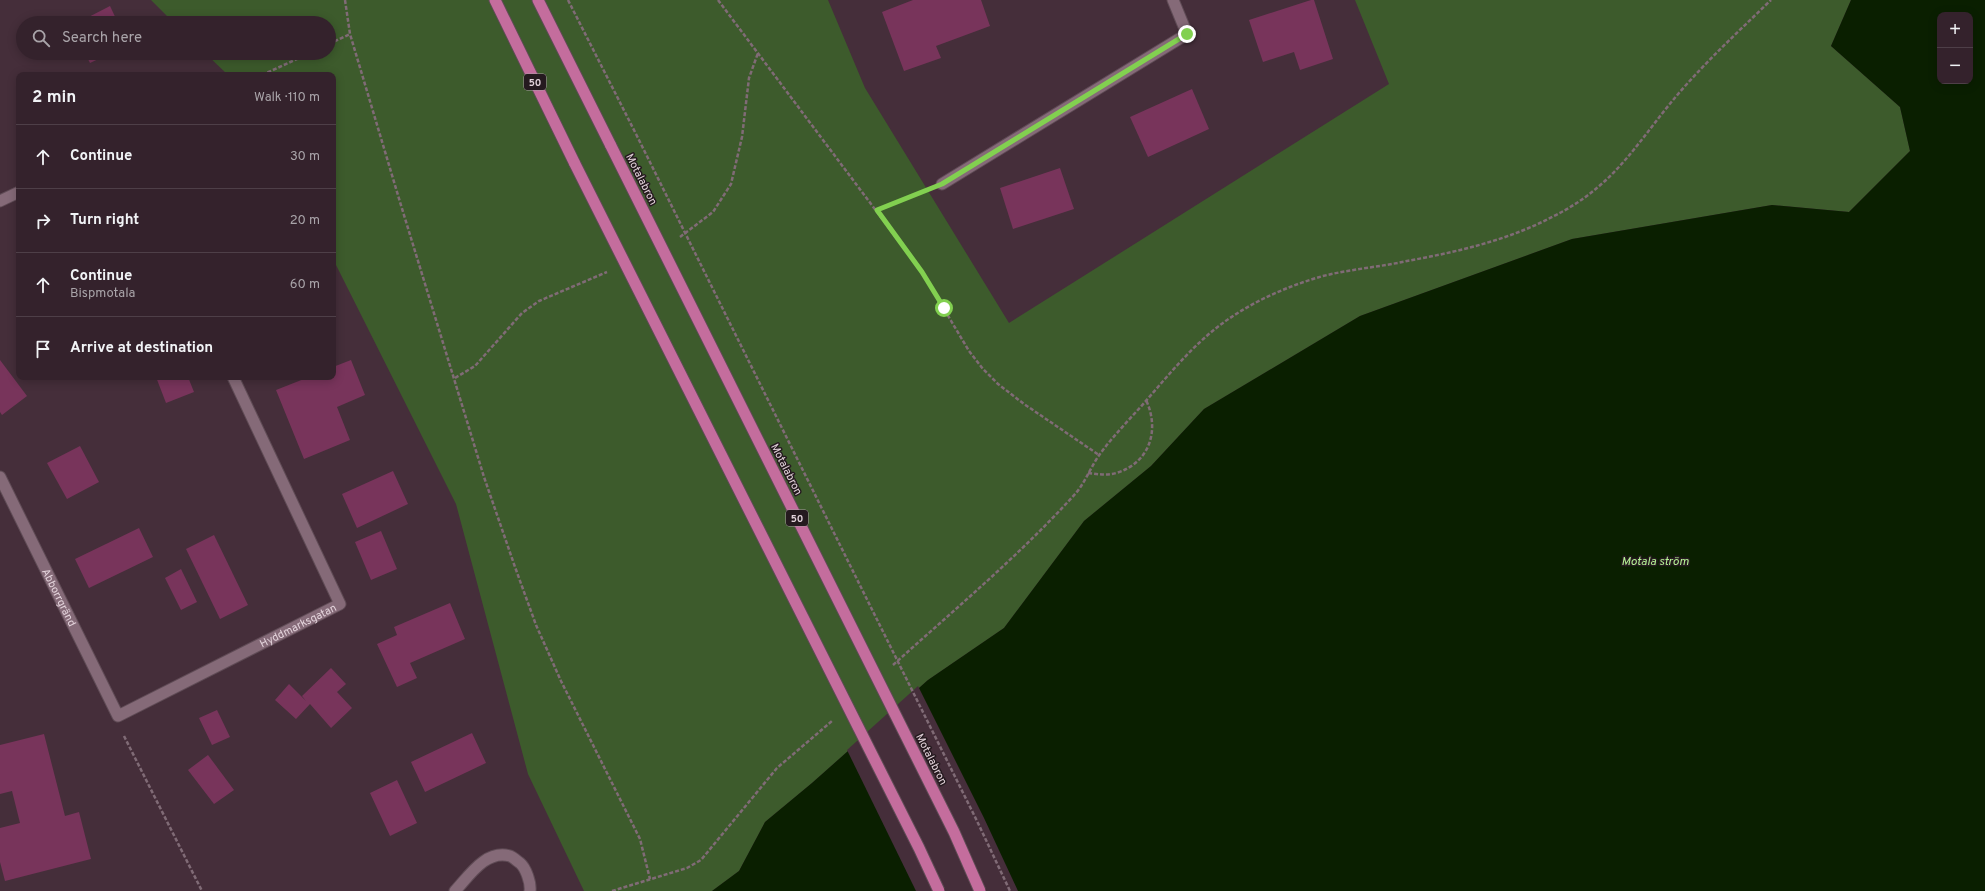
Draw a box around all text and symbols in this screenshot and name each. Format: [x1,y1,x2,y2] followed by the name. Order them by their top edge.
[1937,12,1973,84] map controls
[1937,12,1973,48] button: +
[16,16,336,60] search box
[1178,25,1196,43] route end
[30,27,52,49] icon: search
[62,29,142,48] text: Search here
[1937,48,1973,84] button: −
[524,74,546,90] road number: 50
[32,87,76,109] text: 2 min
[254,90,320,106] text: Walk · 110 m
[32,146,54,168] icon: ahead
[70,147,132,166] text: Continue
[290,149,320,165] text: 30 m
[622,151,660,207] street label: Motalabron
[32,210,54,232] icon: right
[70,211,139,230] text: Turn right
[290,213,320,229] text: 20 m
[70,267,132,286] text: Continue
[32,274,54,296] icon: ahead
[290,277,320,293] text: 60 m
[70,286,135,302] text: Bispmotala
[935,299,953,317] route start
[32,338,54,360] icon: arrive
[70,339,213,358] text: Arrive at destination
[767,441,805,497] street label: Motalabron
[786,510,808,526] road number: 50
[1621,554,1689,570] water label: Motala ström
[38,566,79,629] street label: Abborrgränd
[258,601,339,651] street label: Hyddmarksgatan
[912,731,950,787] street label: Motalabron

